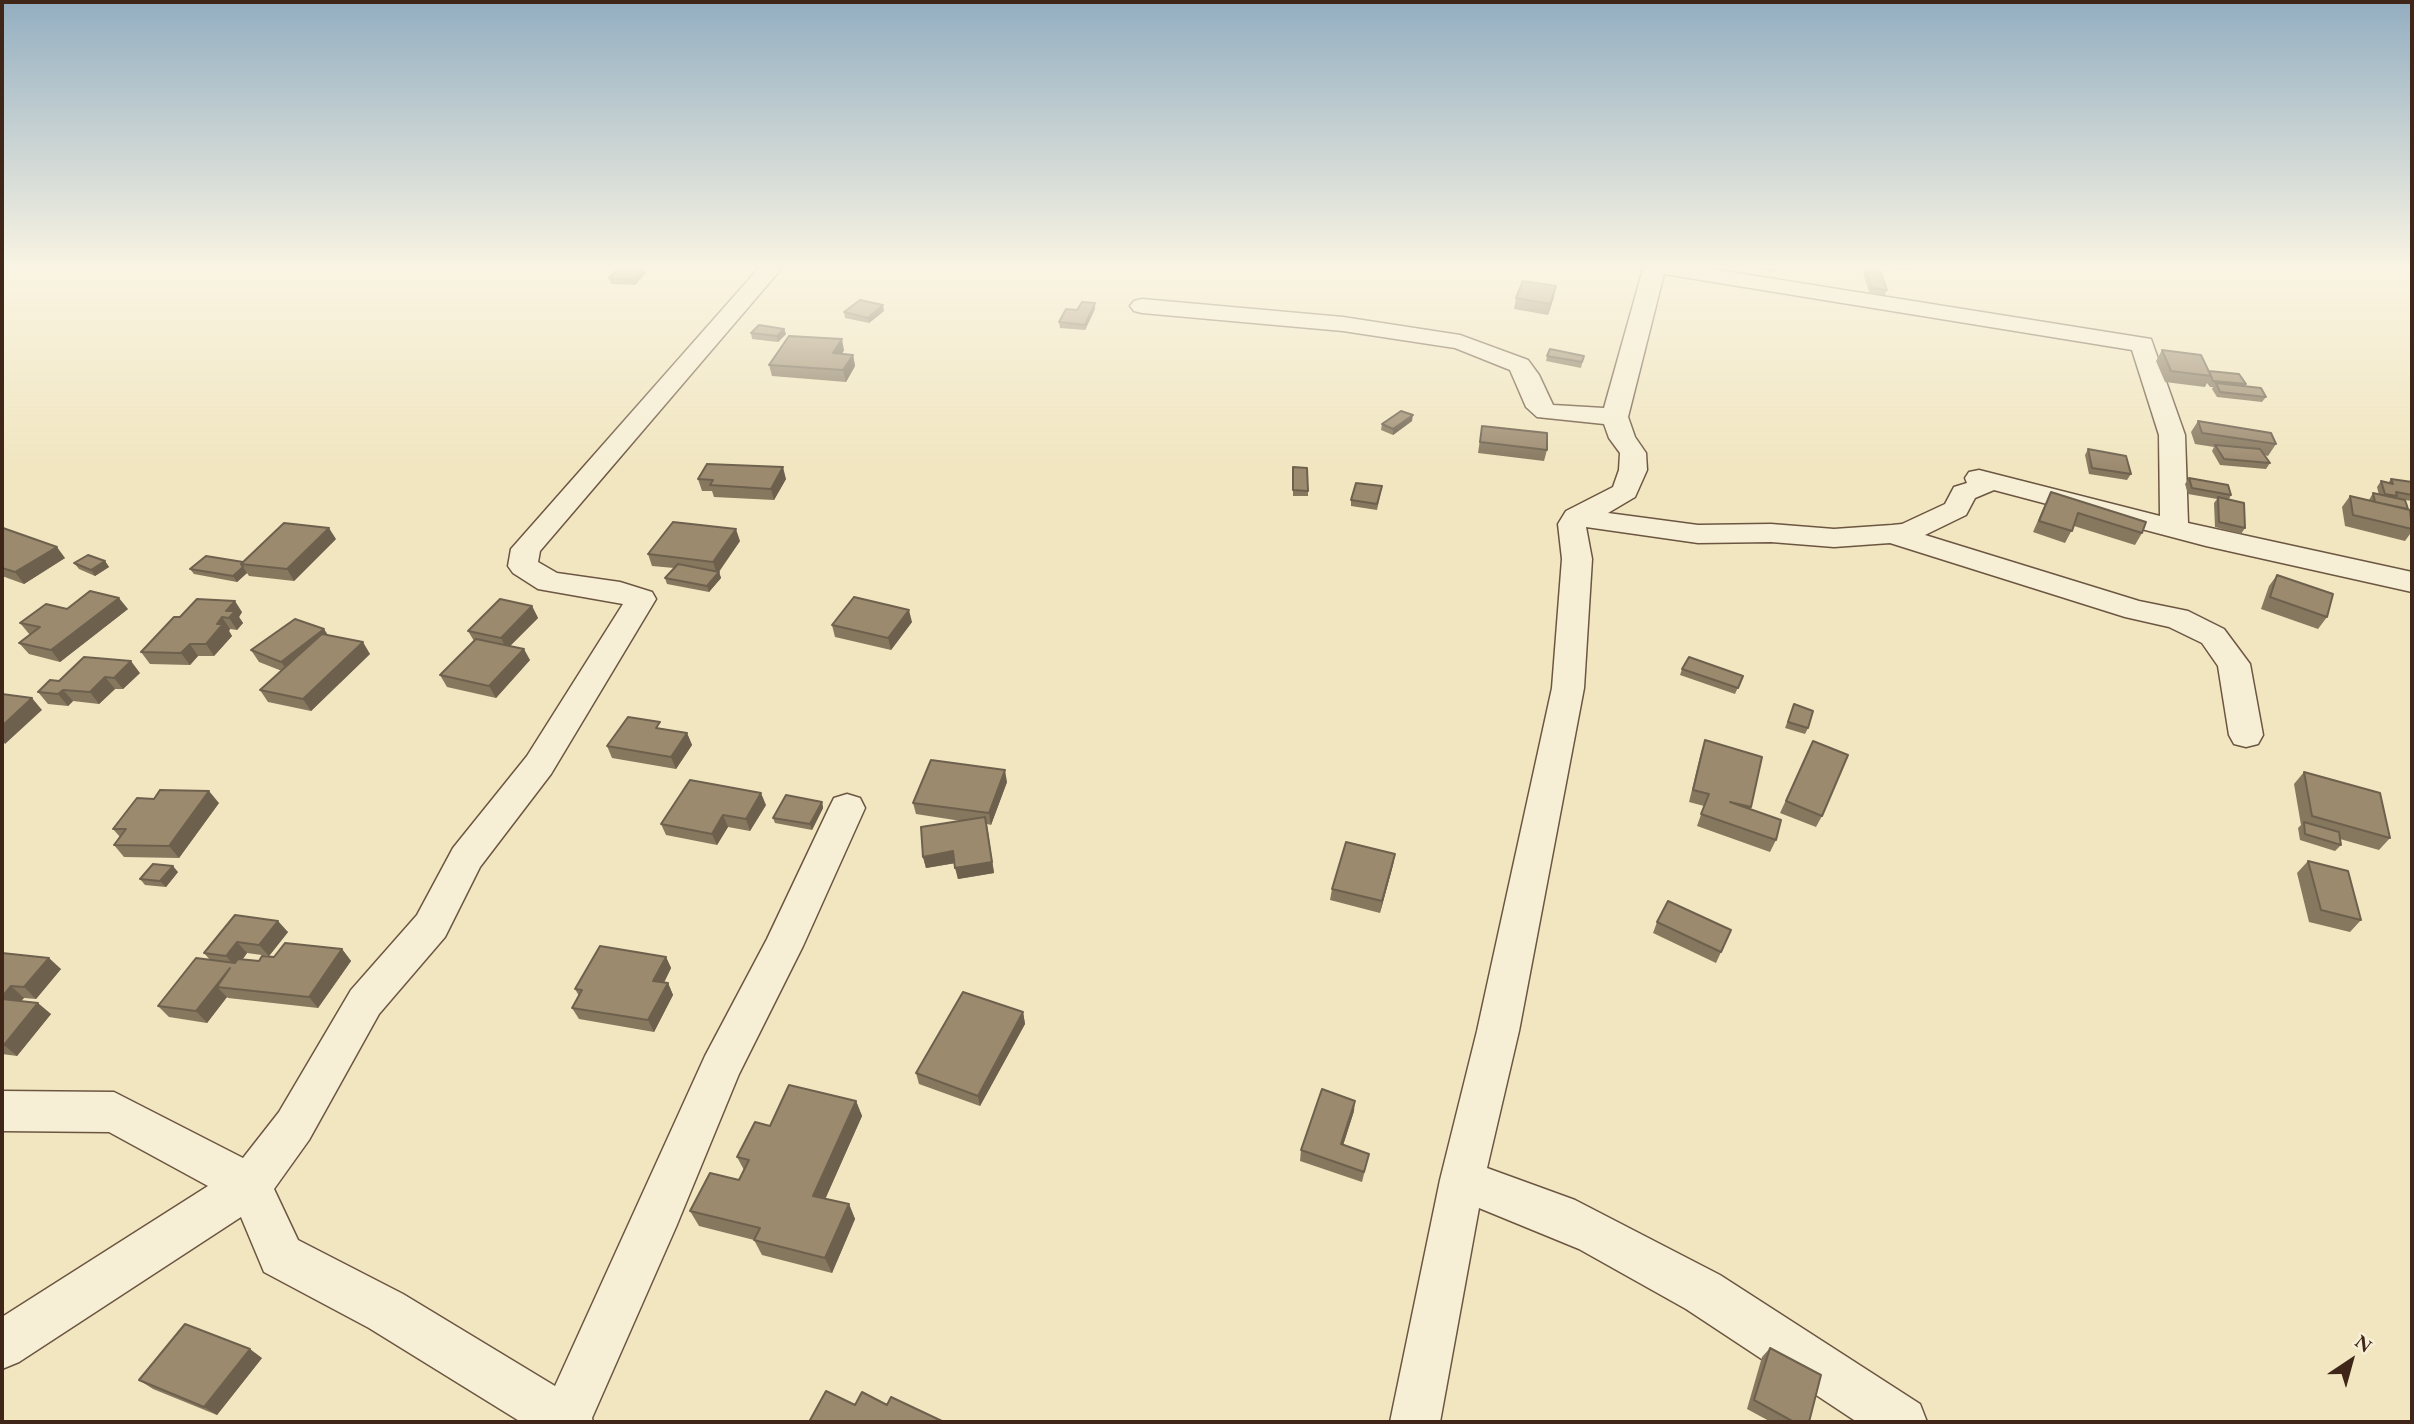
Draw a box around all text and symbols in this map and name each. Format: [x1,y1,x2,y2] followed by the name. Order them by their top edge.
[2316,1326,2386,1396] north arrow
[2350,1329,2377,1358] text: N

